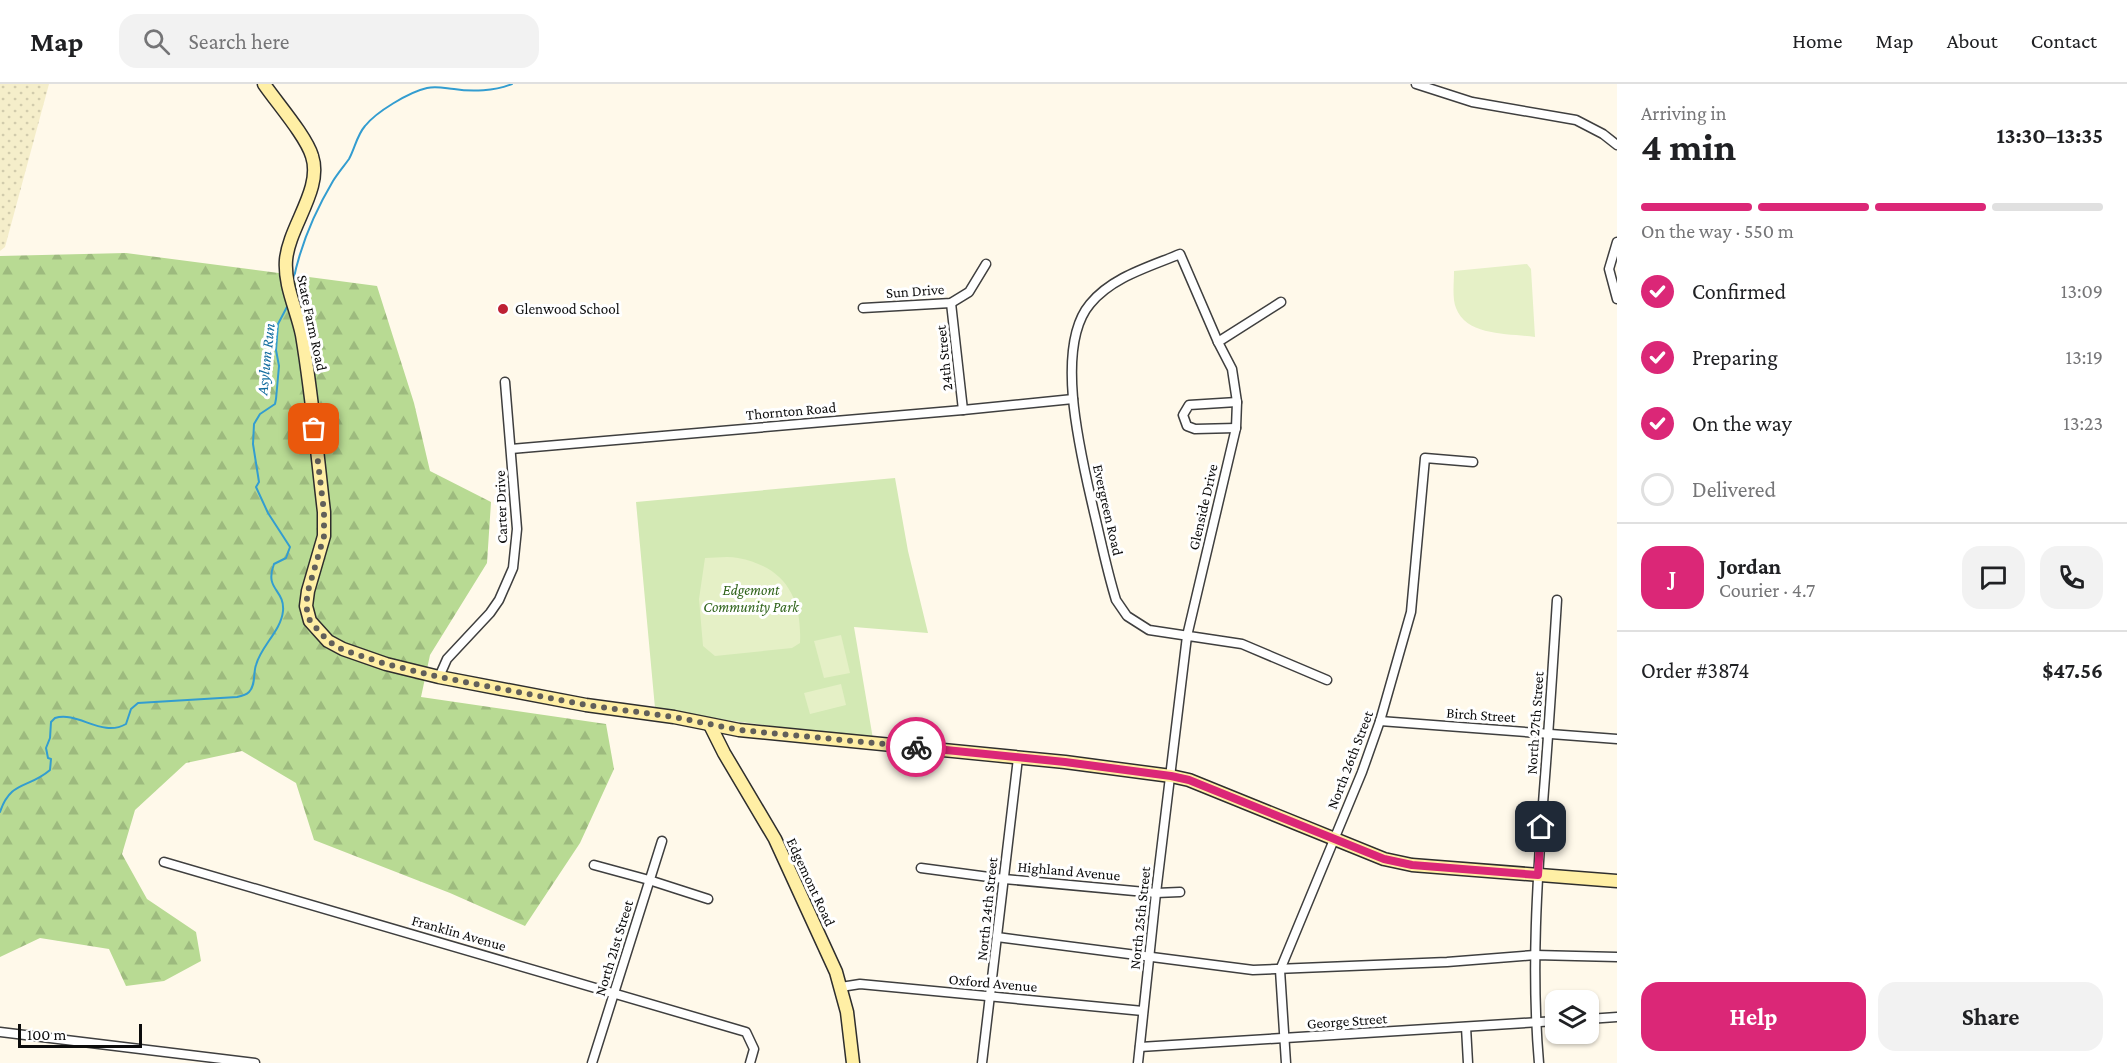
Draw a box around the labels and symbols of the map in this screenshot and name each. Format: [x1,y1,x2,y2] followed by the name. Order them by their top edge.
[294,274,330,373] street label: State Farm Road
[885,281,945,301] street label: Sun Drive
[515,301,620,317] place label: Glenwood School
[496,302,510,316] marker: Glenwood School
[253,322,279,397] water label: Asylum Run
[932,323,955,392] street label: 24th Street
[745,399,837,423] street label: Thornton Road
[288,403,339,454] pin
[1185,462,1221,552] street label: Glenside Drive
[1089,463,1126,557] street label: Evergreen Road
[492,470,510,544] street label: Carter Drive
[703,582,800,616] park label: Edgemont Community Park
[1523,670,1547,775] street label: North 27th Street
[1446,705,1517,725] street label: Birch Street
[1324,708,1376,811] street label: North 26th Street
[886,717,946,777] courier
[1515,801,1566,852] pin
[783,835,838,929] street label: Edgemont Road
[974,855,1001,962] street label: North 24th Street
[1017,859,1121,884] street label: Highland Avenue
[1127,865,1153,970] street label: North 25th Street
[592,897,636,998] street label: North 21st Street
[410,912,508,954] street label: Franklin Avenue
[948,971,1038,995] street label: Oxford Avenue
[1306,1010,1389,1033] street label: George Street
[18,1021,142,1048] scale bar

